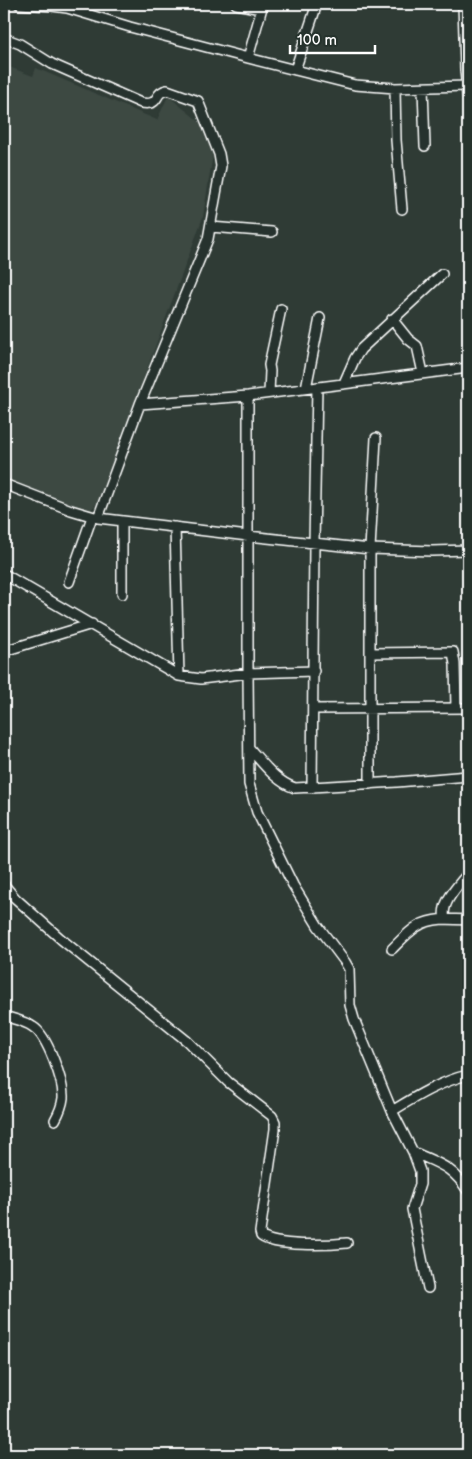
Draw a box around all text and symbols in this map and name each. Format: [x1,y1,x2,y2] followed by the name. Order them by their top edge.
[290,22,374,54] scale bar
[297,31,337,50] text: 100 m

